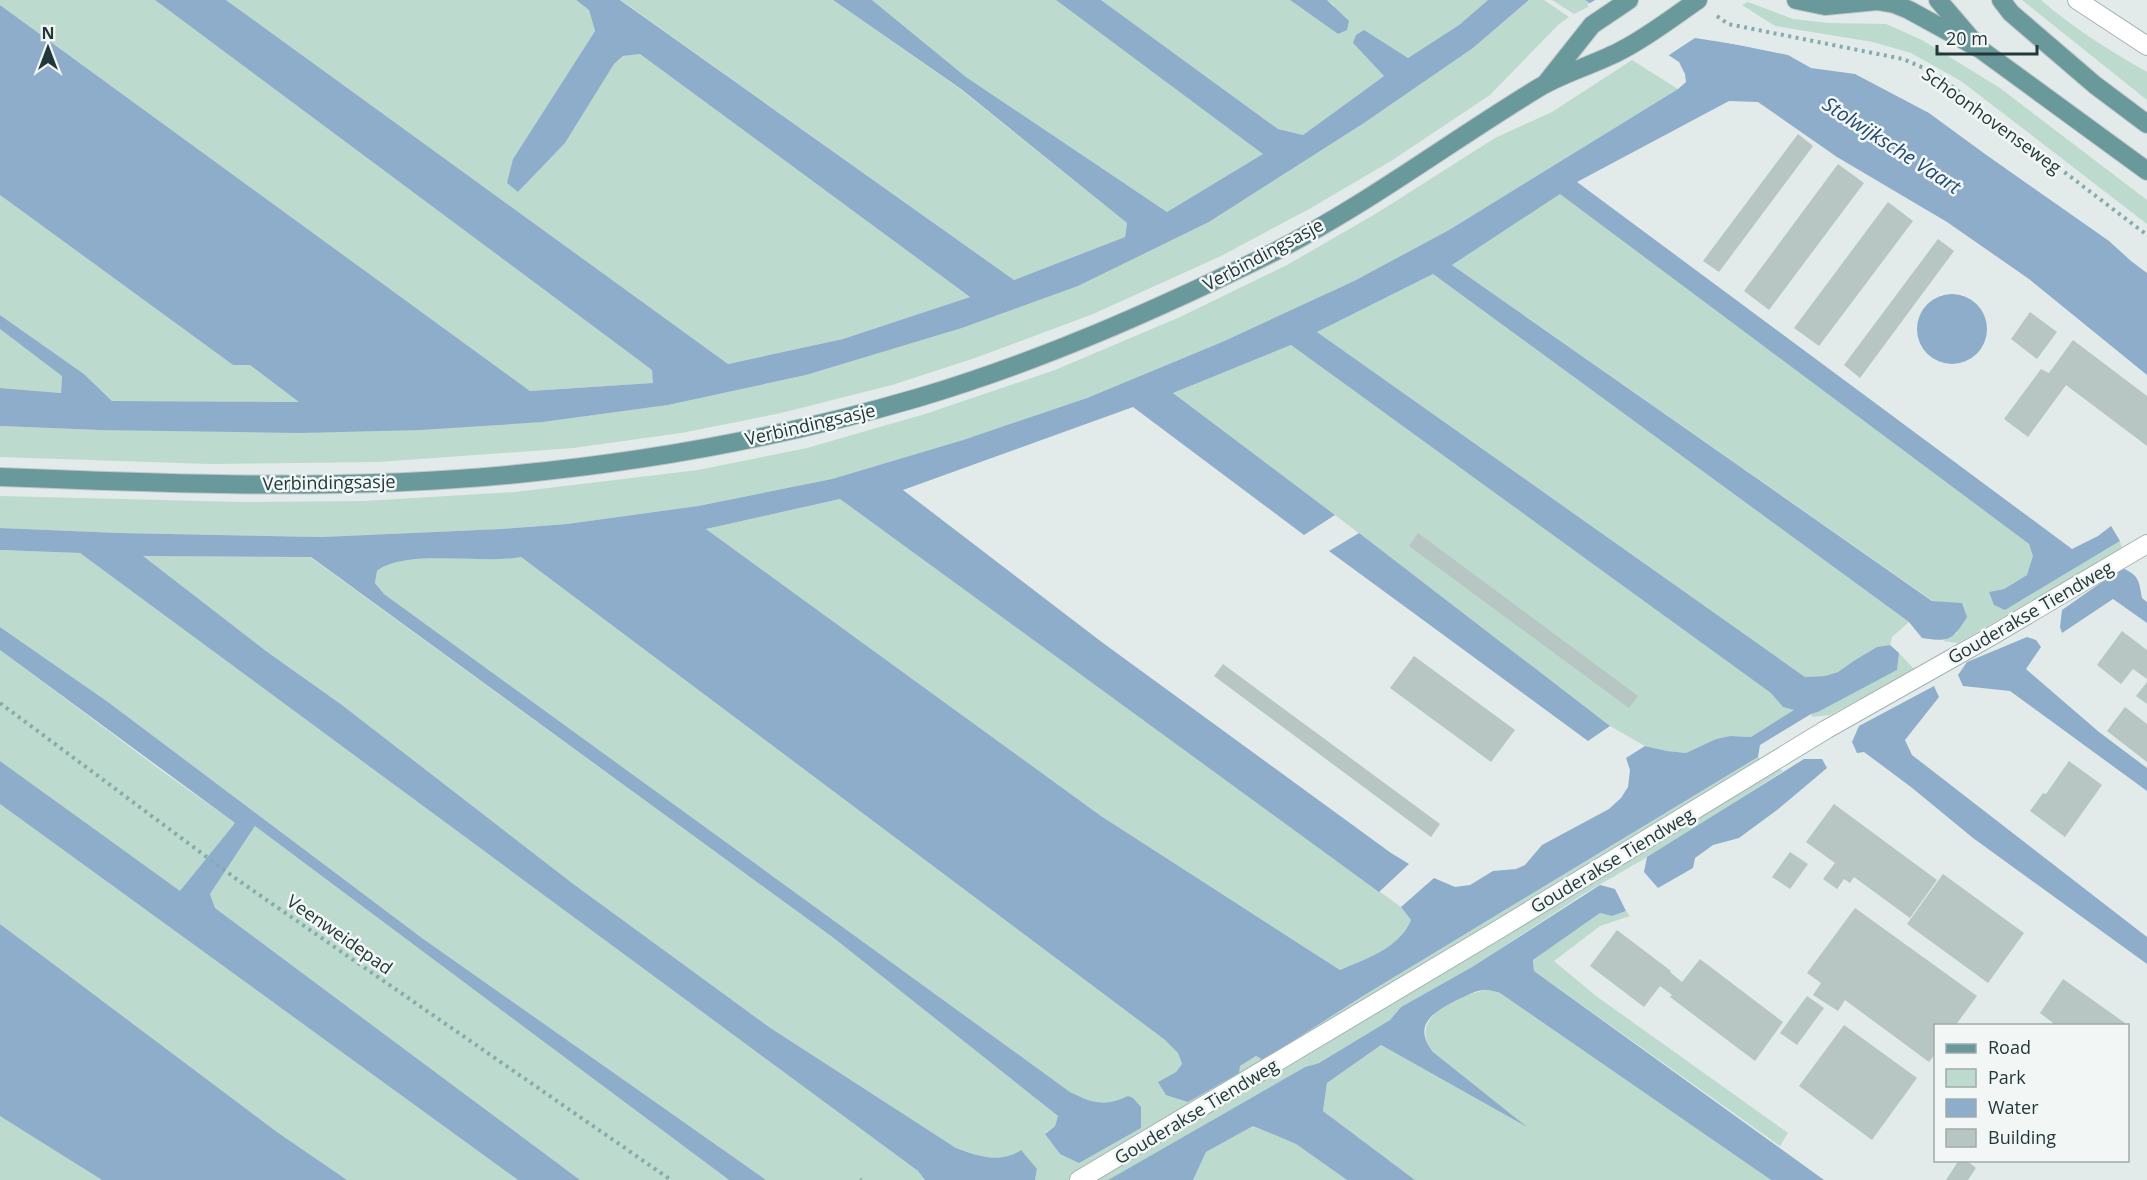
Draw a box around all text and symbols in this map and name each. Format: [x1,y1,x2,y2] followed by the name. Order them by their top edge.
[18,18,78,78] north arrow
[1937,18,2038,56] scale bar
[41,22,55,44] text: N
[1946,26,1988,50] text: 20 m
[1917,61,2067,179] street label: Schoonhovenseweg
[1818,90,1967,201] water label: Stolwijksche Vaart
[1199,212,1327,296] street label: Verbindingsasje
[743,397,877,451] street label: Verbindingsasje
[262,469,396,495] street label: Verbindingsasje
[1943,555,2117,669] street label: Gouderakse Tiendweg
[1526,802,1698,918] street label: Gouderakse Tiendweg
[282,889,398,979] street label: Veenweidepad
[1934,1024,2129,1162] legend
[1988,1035,2031,1059] text: Road
[1110,1053,1282,1169] street label: Gouderakse Tiendweg
[1988,1065,2026,1089] text: Park
[1988,1095,2039,1119] text: Water
[1988,1125,2056,1149] text: Building

